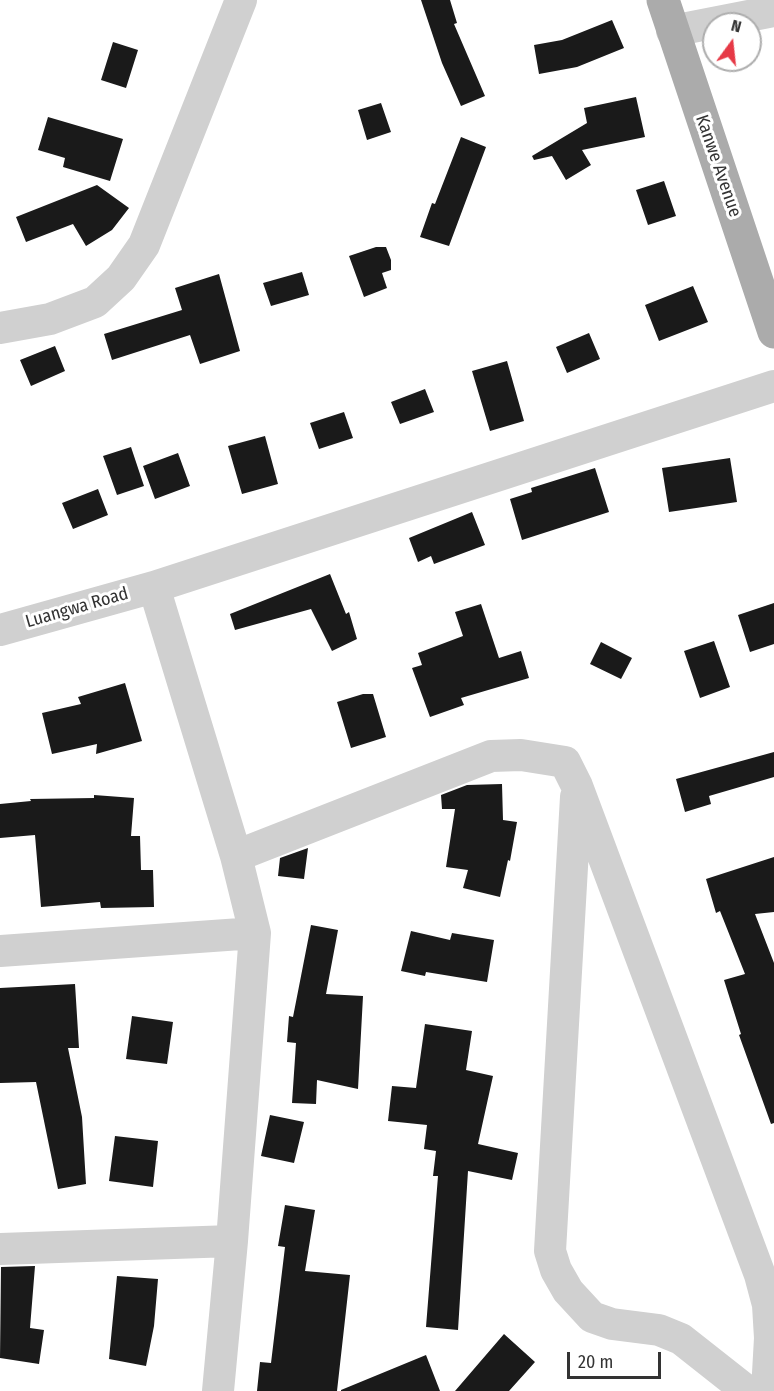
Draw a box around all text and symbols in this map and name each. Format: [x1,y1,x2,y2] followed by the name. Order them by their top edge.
[702,12,762,72] north arrow
[729,16,743,36] text: N
[690,112,746,220] street label: Kanwe Avenue
[23,583,131,633] street label: Luangwa Road
[570,1340,664,1378] scale bar
[578,1351,613,1373] text: 20 m

